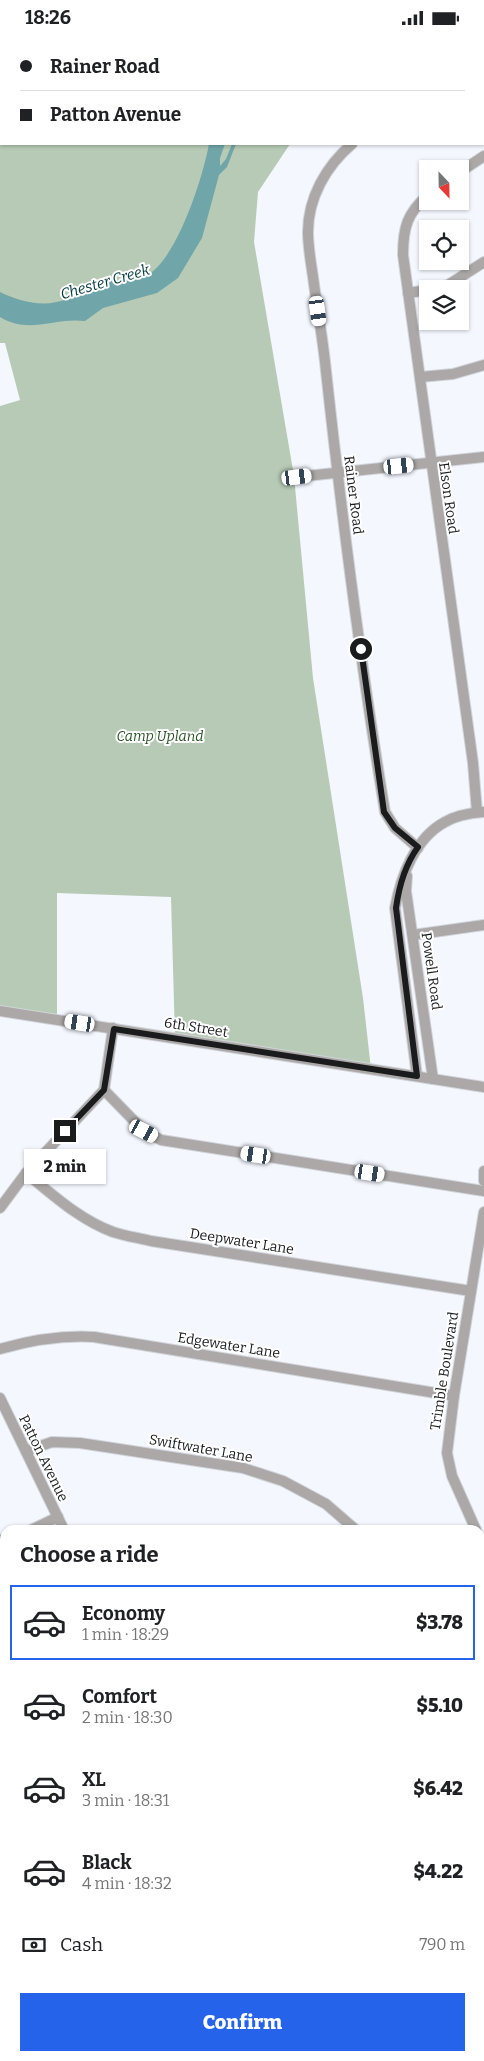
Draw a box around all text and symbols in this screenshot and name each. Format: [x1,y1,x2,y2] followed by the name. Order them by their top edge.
[25,6,71,29] text: 18:26
[50,55,160,78] text: Rainer Road
[50,103,181,126] text: Patton Avenue
[419,160,469,210] north arrow
[419,160,469,330] map controls
[419,220,469,270] button: locate
[58,260,153,303] water label: Chester Creek
[419,280,469,330] button: layers
[308,295,327,327] car
[340,455,367,535] street label: Rainer Road
[383,457,414,475] car
[435,461,462,535] street label: Elson Road
[281,468,312,486] car
[350,638,372,660] route start
[117,728,203,745] park label: Camp Upland
[418,931,445,1011] street label: Powell Road
[64,1013,95,1033] car
[163,1014,229,1041] street label: 6th Street
[127,1117,160,1145] car
[54,1120,76,1142] route end
[240,1145,271,1165] car
[24,1149,106,1183] callout: 2 min
[44,1157,86,1176] text: 2 min
[354,1163,385,1183] car
[189,1225,295,1258] street label: Deepwater Lane
[427,1311,462,1432] street label: Trimble Boulevard
[176,1329,281,1362] street label: Edgewater Lane
[15,1412,72,1504] street label: Patton Avenue
[148,1431,254,1466] street label: Swiftwater Lane
[20,1541,159,1568] text: Choose a ride
[22,1600,67,1645] icon: car
[82,1602,165,1625] text: Economy
[416,1611,463,1634] text: $3.78
[82,1625,169,1644] text: 1 min · 18:29
[22,1683,67,1728] icon: car
[82,1685,157,1708] text: Comfort
[417,1694,463,1717] text: $5.10
[82,1708,173,1727] text: 2 min · 18:30
[22,1766,67,1811] icon: car
[82,1768,106,1791] text: XL
[413,1777,463,1800] text: $6.42
[82,1791,169,1810] text: 3 min · 18:31
[22,1849,67,1894] icon: car
[82,1851,132,1874] text: Black
[413,1860,463,1883] text: $4.22
[82,1874,172,1893] text: 4 min · 18:32
[20,1931,48,1959] icon: cash
[60,1933,103,1956] text: Cash
[419,1935,465,1954] text: 790 m
[20,1993,465,2051] button: Confirm

